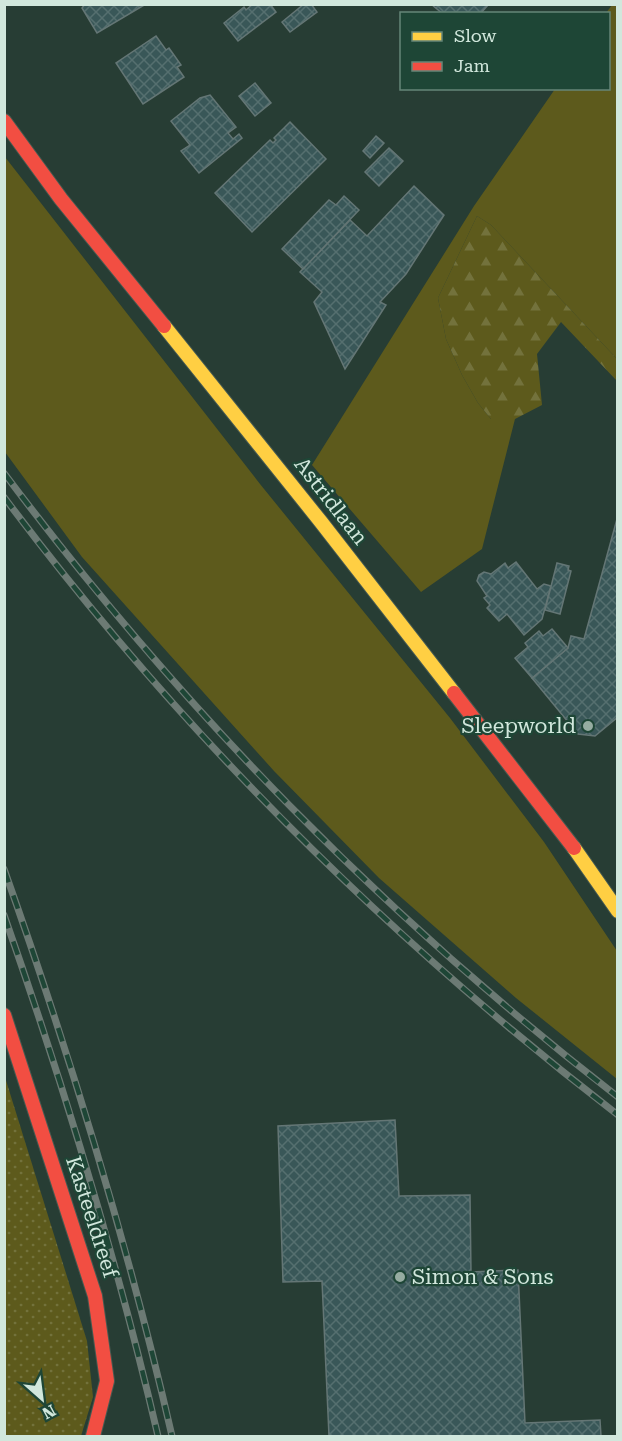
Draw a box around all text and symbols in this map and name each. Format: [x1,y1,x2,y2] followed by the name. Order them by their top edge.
[400,12,610,90] legend
[454,25,496,46] text: Slow
[454,55,490,76] text: Jam
[290,453,373,550] street label: Astridlaan
[462,714,577,738] place label: Sleepworld
[581,719,595,733] marker: Sleepworld
[61,1153,123,1282] street label: Kasteeldreef
[412,1265,553,1289] place label: Simon & Sons
[393,1270,407,1284] marker: Simon & Sons
[12,1369,72,1429] north arrow
[39,1401,59,1423] text: N

